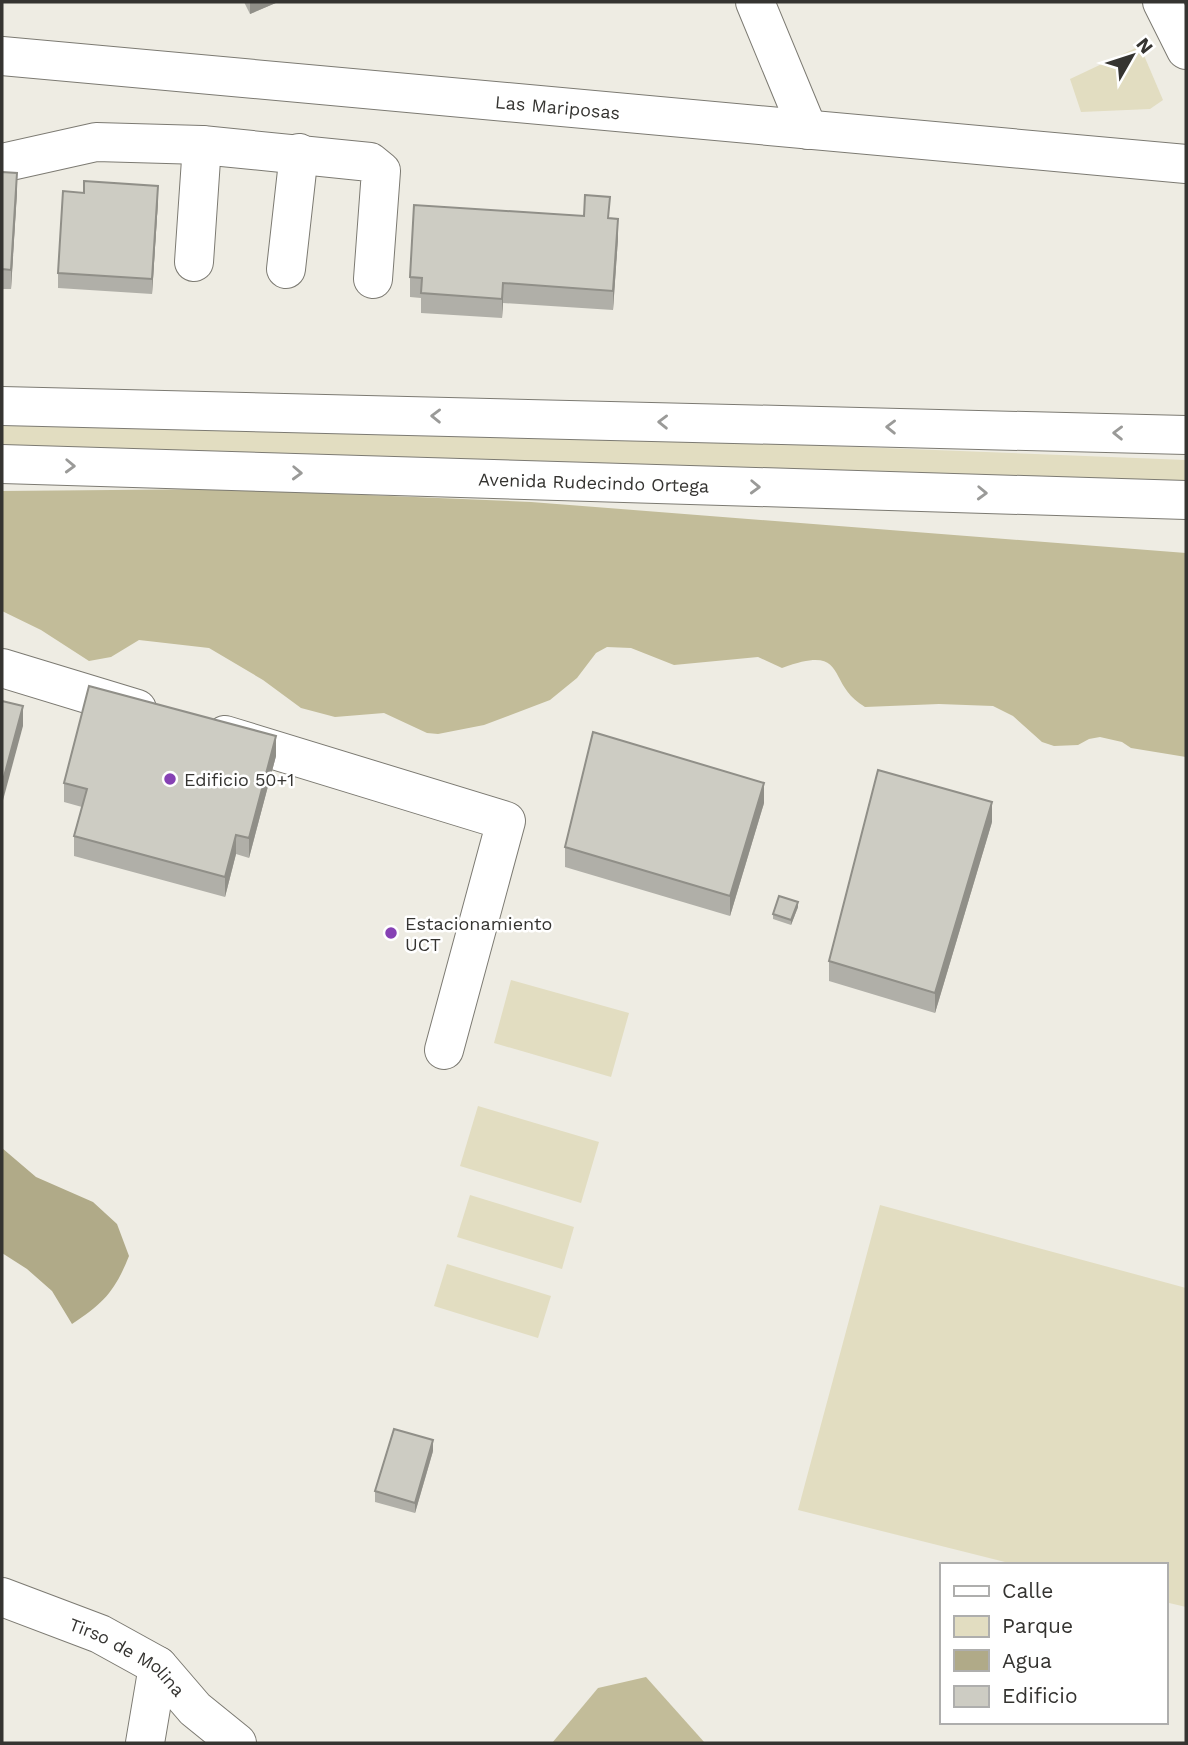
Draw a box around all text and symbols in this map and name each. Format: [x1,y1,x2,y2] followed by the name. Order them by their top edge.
[1097,21,1167,91] north arrow
[1131,33,1158,58] text: N
[494,91,621,123] street label: Las Mariposas
[430,409,441,424] one-way arrow
[657,414,668,430] one-way arrow
[885,420,896,435] one-way arrow
[1112,425,1123,441] one-way arrow
[65,458,76,473] one-way arrow
[292,465,303,480] one-way arrow
[478,468,710,496] street label: Avenida Rudecindo Ortega
[750,479,761,494] one-way arrow
[977,486,988,501] one-way arrow
[184,769,294,790] place label: Edificio 50+1
[162,771,178,787] marker: Edificio 50+1
[405,913,552,955] place label: Estacionamiento UCT
[383,925,399,941] marker: Estacionamiento UCT
[940,1563,1167,1724] legend
[1002,1578,1053,1603] text: Calle
[66,1613,190,1700] street label: Tirso de Molina
[1002,1613,1073,1638] text: Parque
[1002,1648,1052,1673] text: Agua
[1002,1683,1078,1708] text: Edificio

